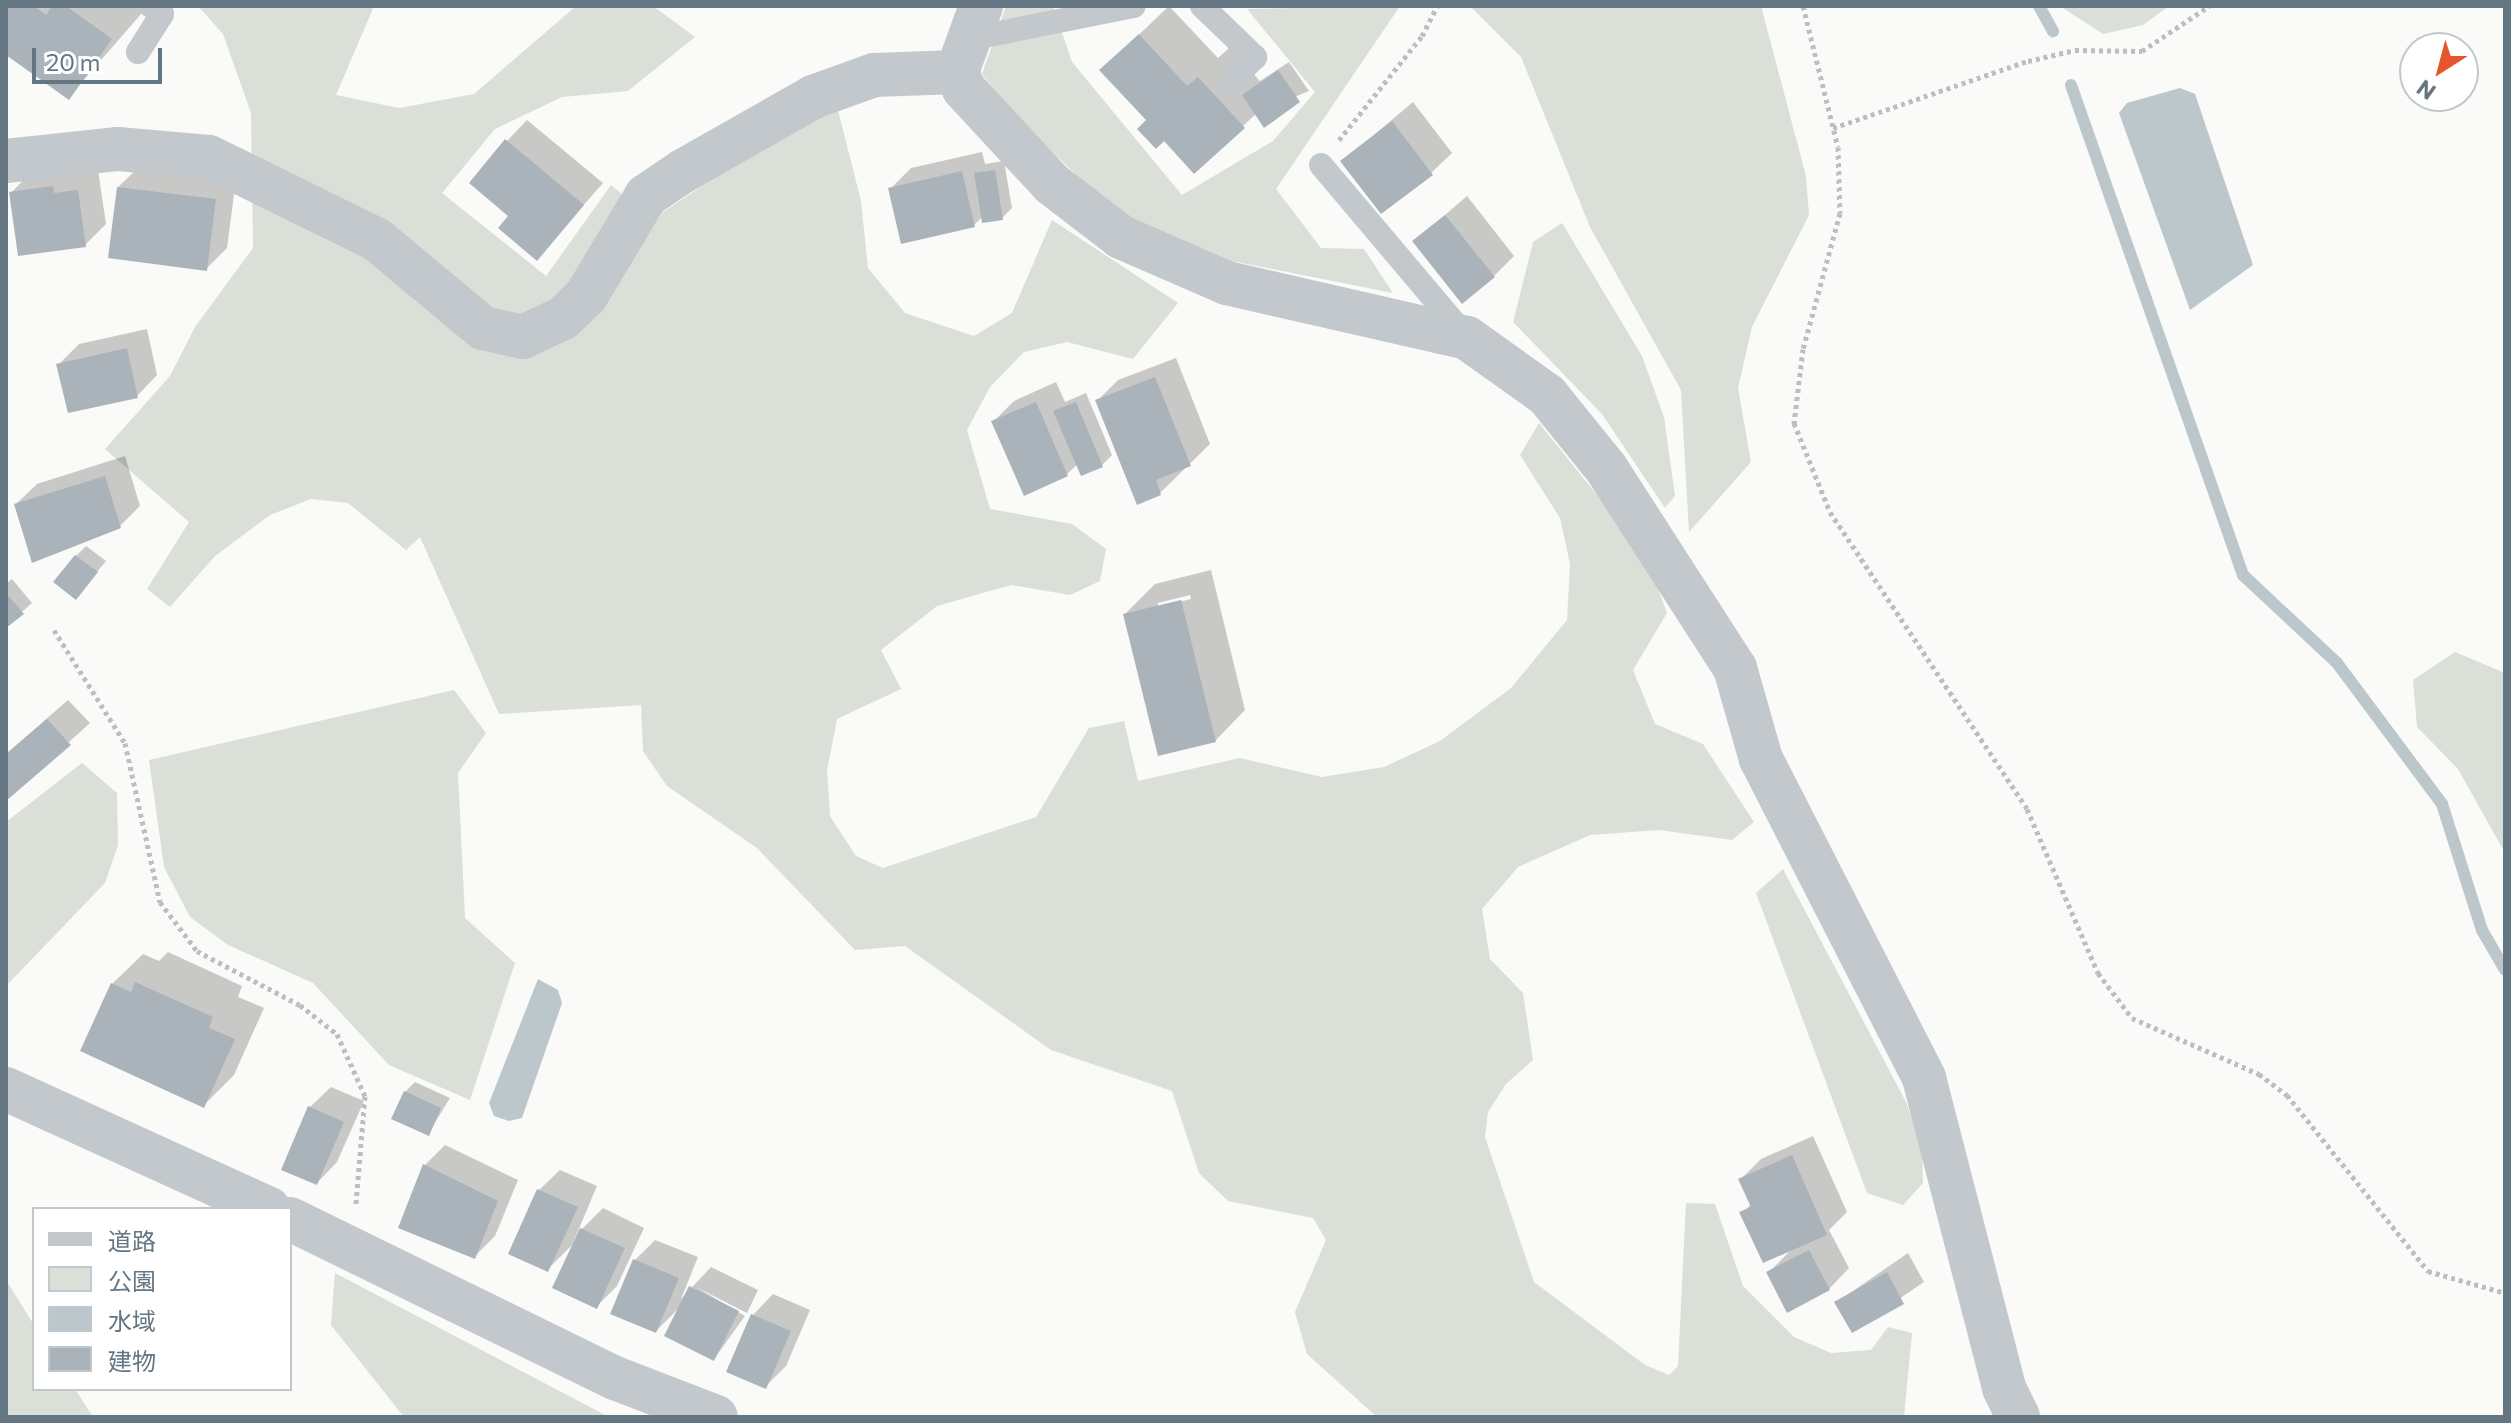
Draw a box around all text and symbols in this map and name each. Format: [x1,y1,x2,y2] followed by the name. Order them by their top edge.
[36,32,166,82] scale bar
[2399,32,2479,112] north arrow
[46,47,100,76] text: 20 m
[2411,74,2440,106] text: N
[32,1207,292,1391] legend
[108,1226,156,1255] text: 道路
[108,1266,156,1295] text: 公園
[108,1306,156,1335] text: 水域
[108,1346,156,1375] text: 建物

